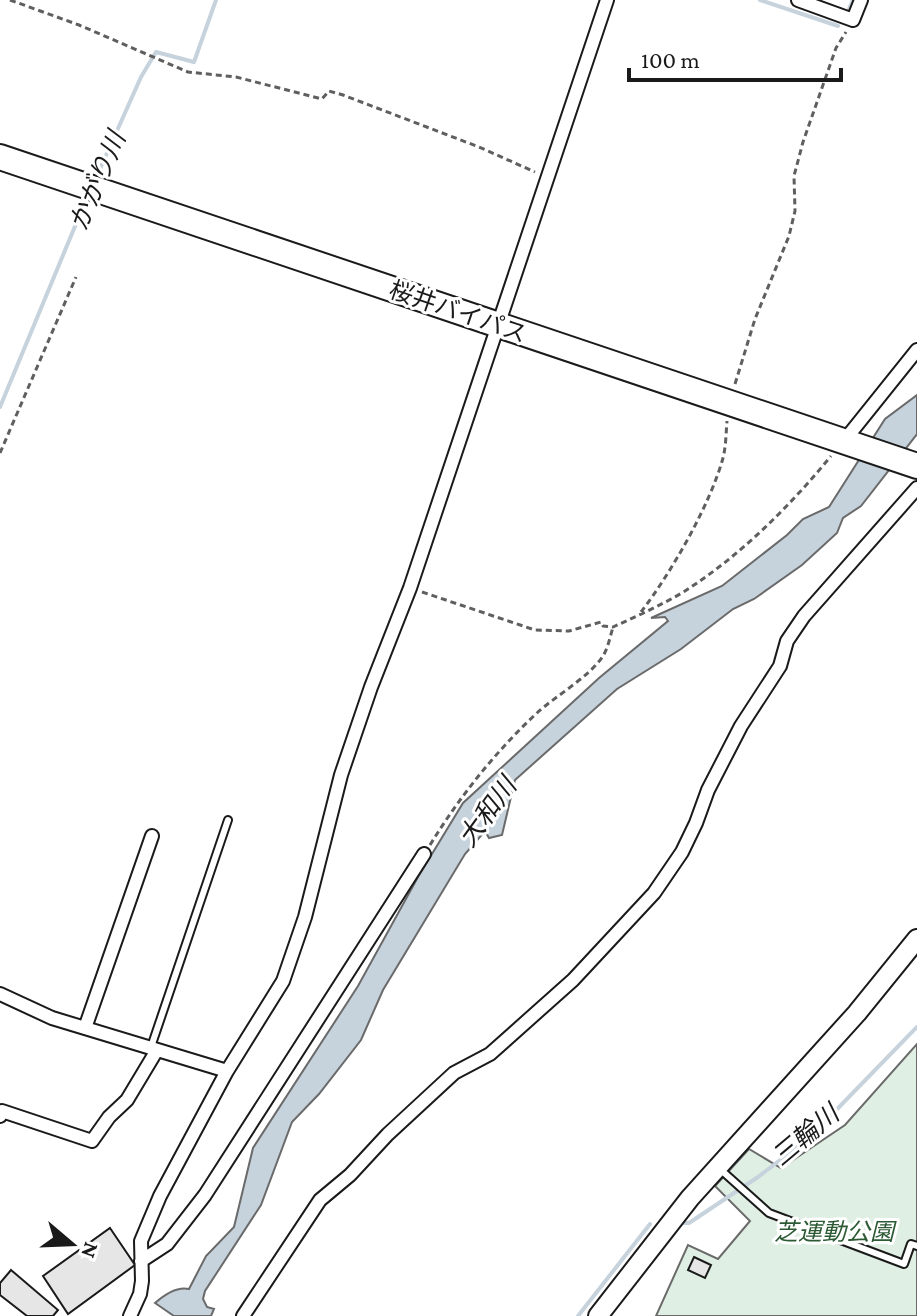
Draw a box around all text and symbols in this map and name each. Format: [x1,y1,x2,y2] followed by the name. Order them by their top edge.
[629,32,841,82] scale bar
[641,46,700,73] text: 100 m
[64,125,132,235] water label: かがり川
[386,275,530,348] street label: 桜井バイパス
[453,770,524,852] water label: 大和川
[766,1097,847,1172] water label: 三輪川
[32,1204,112,1284] north arrow
[774,1218,897,1245] park label: 芝運動公園
[76,1239,105,1262] text: N

